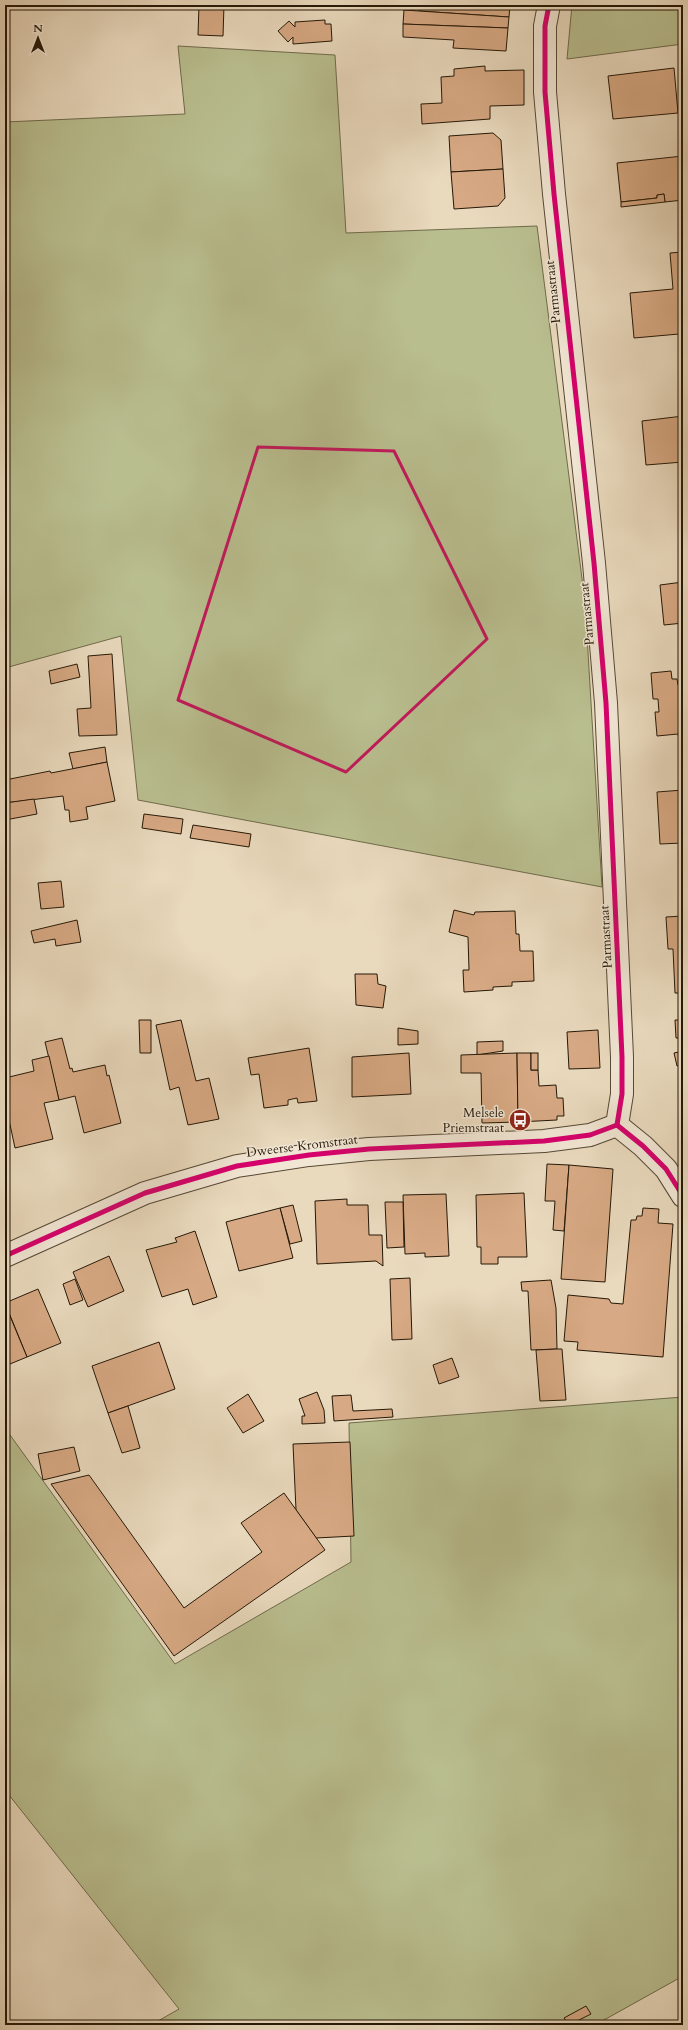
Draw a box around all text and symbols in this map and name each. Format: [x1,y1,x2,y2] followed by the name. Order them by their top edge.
[18,18,58,58] north arrow
[33,21,43,36] text: N
[541,260,565,324] street label: Parmastraat
[575,582,599,646] street label: Parmastraat
[595,905,617,969] street label: Parmastraat
[442,1104,504,1137] place label: Melsele Priemstraat
[507,1107,533,1133] bus stop icon: Melsele Priemstraat
[245,1130,359,1162] street label: Dweerse Kromstraat

